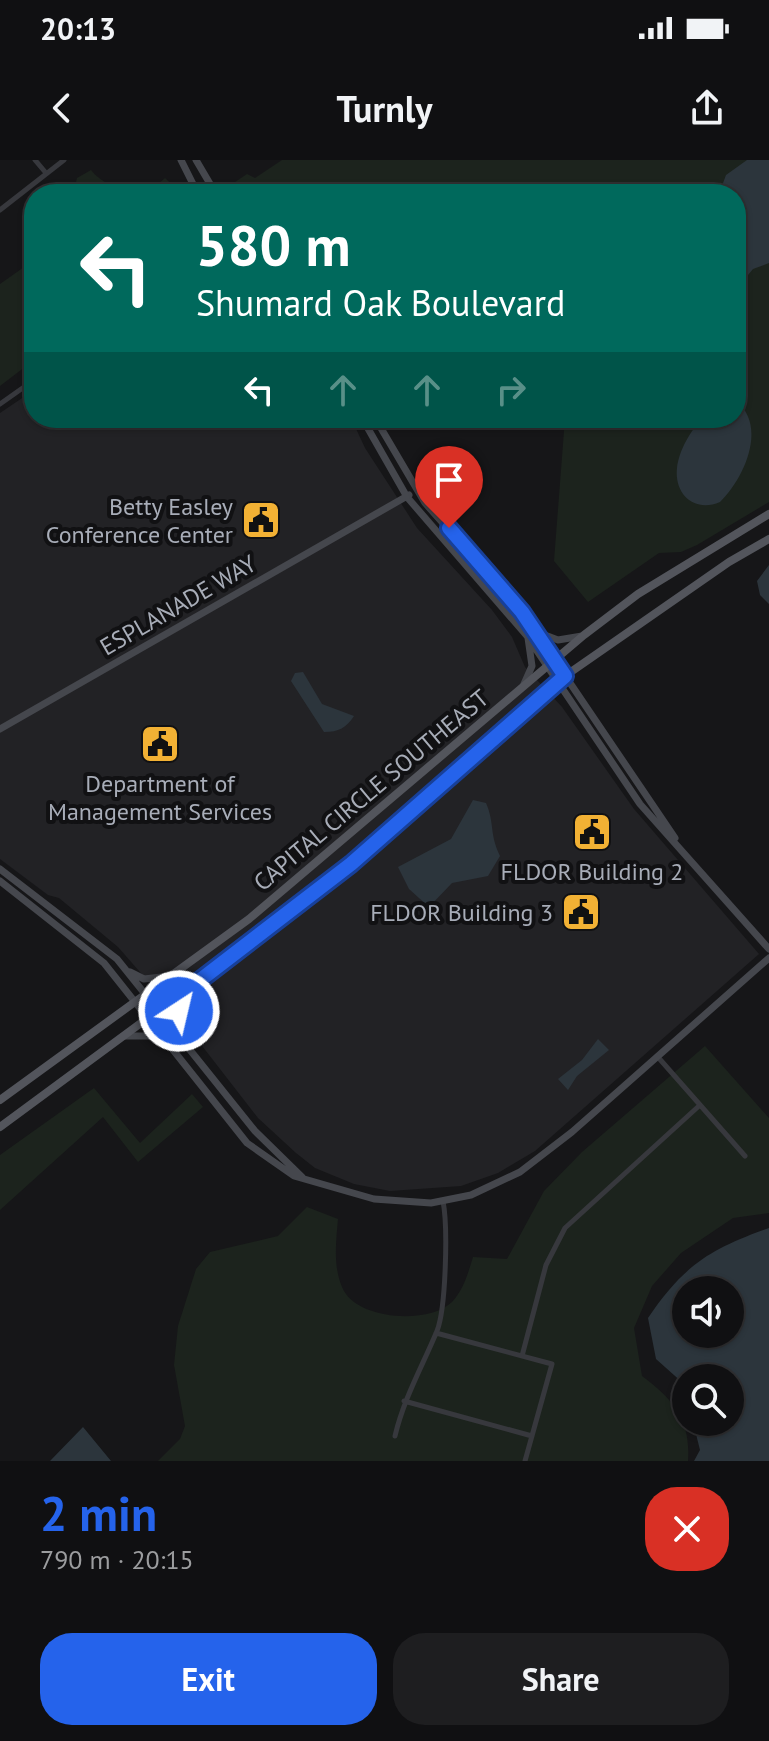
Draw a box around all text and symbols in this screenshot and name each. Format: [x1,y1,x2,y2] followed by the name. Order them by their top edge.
[40,9,116,48] text: 20:13
[336,85,433,132] text: Turnly
[40,86,84,130] icon: back
[685,86,729,130] icon: share
[196,209,351,281] text: 580 m
[64,216,168,320] icon: left
[196,279,565,326] text: Shumard Oak Boulevard
[237,368,281,412] icon: left
[321,368,365,412] icon: ahead
[405,368,449,412] icon: ahead
[489,368,533,412] icon: right
[415,446,483,528] pin
[427,458,471,502] icon: arrive
[46,491,233,550] place label: Betty Easley Conference Center
[240,499,282,541] public building icon: Betty Easley Conference Center
[94,547,262,662] street label: ESPLANADE WAY
[247,682,495,898] street label: CAPITAL CIRCLE SOUTHEAST
[139,723,181,765] public building icon: Department of Management Services
[48,768,272,827] place label: Department of Management Services
[571,811,613,853] public building icon: FLDOR Building 2
[501,856,683,887] place label: FLDOR Building 2
[560,891,602,933] public building icon: FLDOR Building 3
[370,897,553,928] place label: FLDOR Building 3
[137,969,221,1053] position arrow
[672,1276,744,1436] map controls
[672,1276,744,1348] button: sound
[672,1364,744,1436] button: search
[40,1482,157,1544] text: 2 min
[645,1487,729,1571] button: close
[40,1543,194,1576] text: 790 m · 20:15
[40,1633,377,1725] button: Exit
[393,1633,729,1725] button: Share

